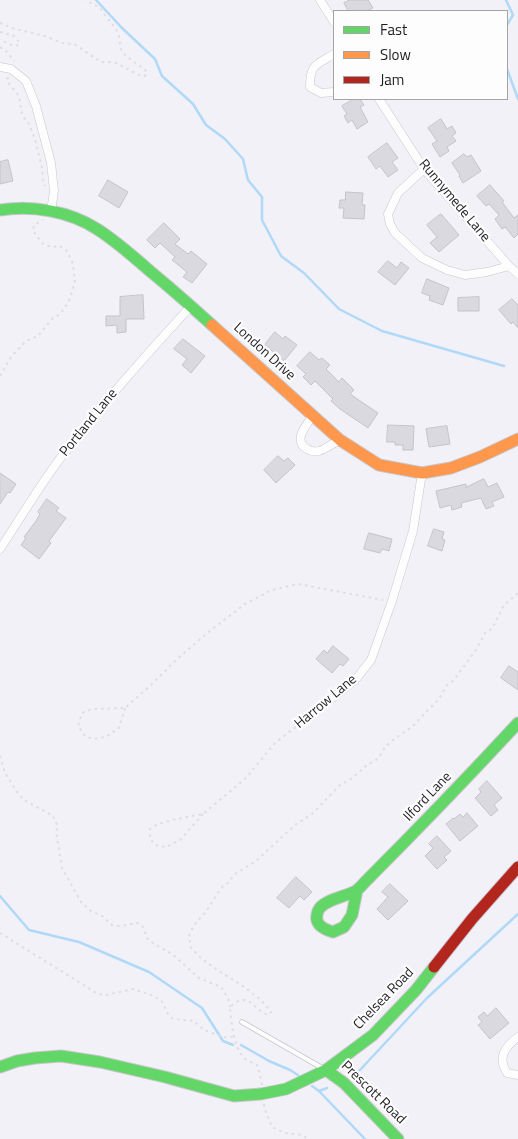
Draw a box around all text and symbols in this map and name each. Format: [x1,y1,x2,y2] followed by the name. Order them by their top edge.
[333,10,508,100] legend
[380,18,407,41] text: Fast
[380,43,411,66] text: Slow
[380,68,404,91] text: Jam
[415,156,493,246] street label: Runnymede Lane
[230,320,298,384] street label: London Drive
[57,386,121,460] street label: Portland Lane
[292,671,360,733] street label: Harrow Lane
[400,769,456,825] street label: Ilford Lane
[350,965,418,1033] street label: Chelsea Road
[337,1058,409,1128] street label: Prescott Road

